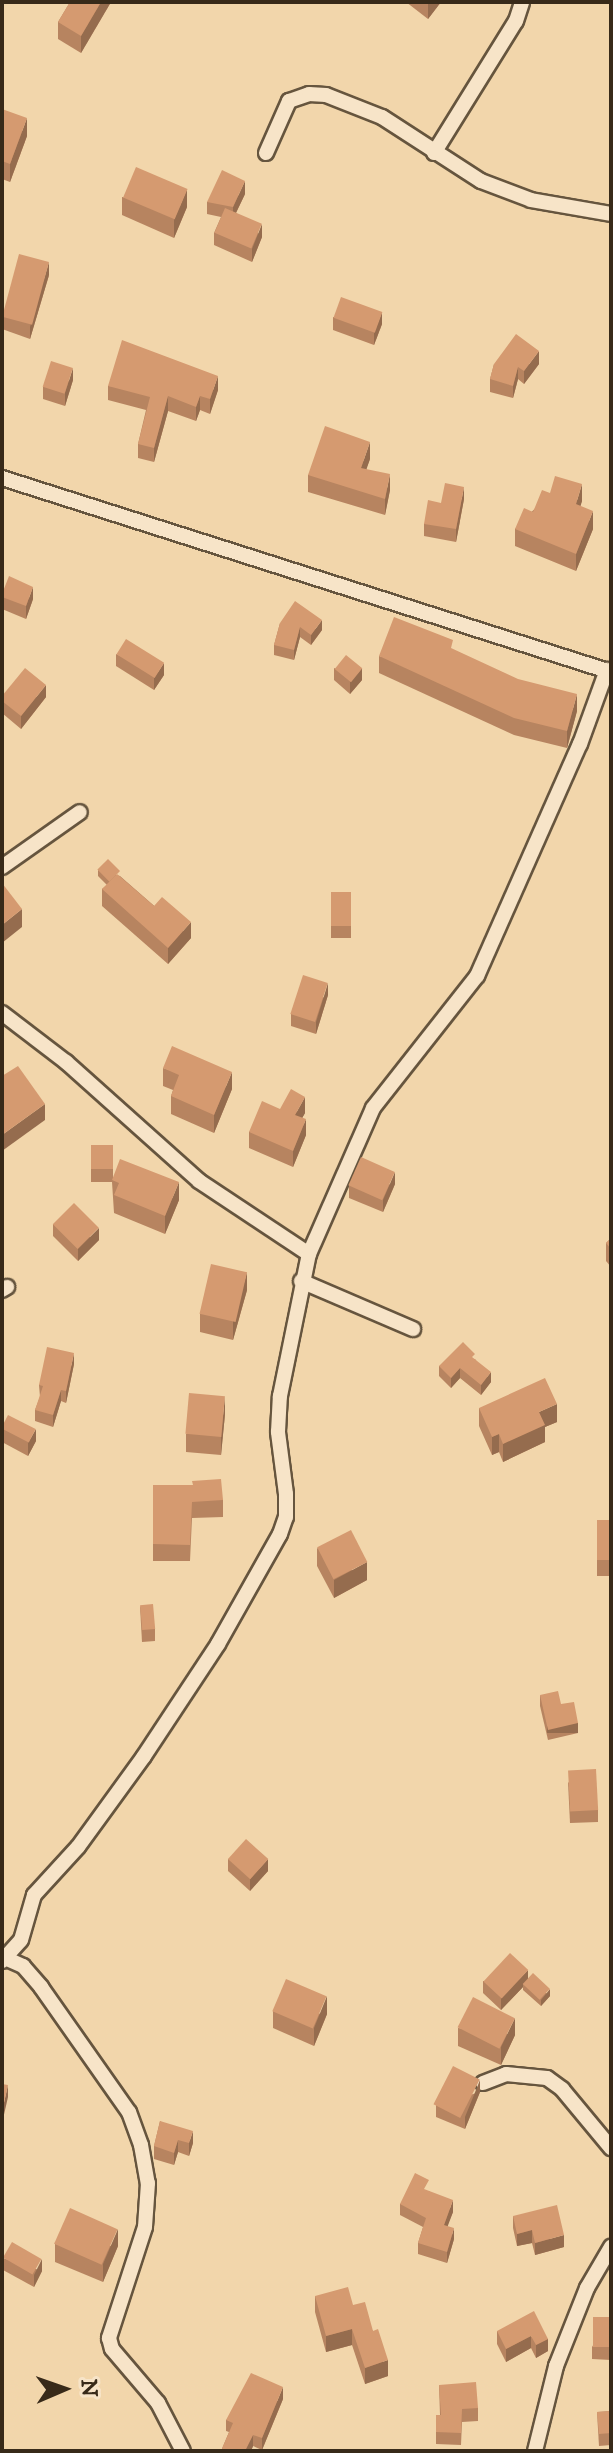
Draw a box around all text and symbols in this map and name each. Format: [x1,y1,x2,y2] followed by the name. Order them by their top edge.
[24,2349,104,2429] north arrow
[75,2379,102,2398] text: N

